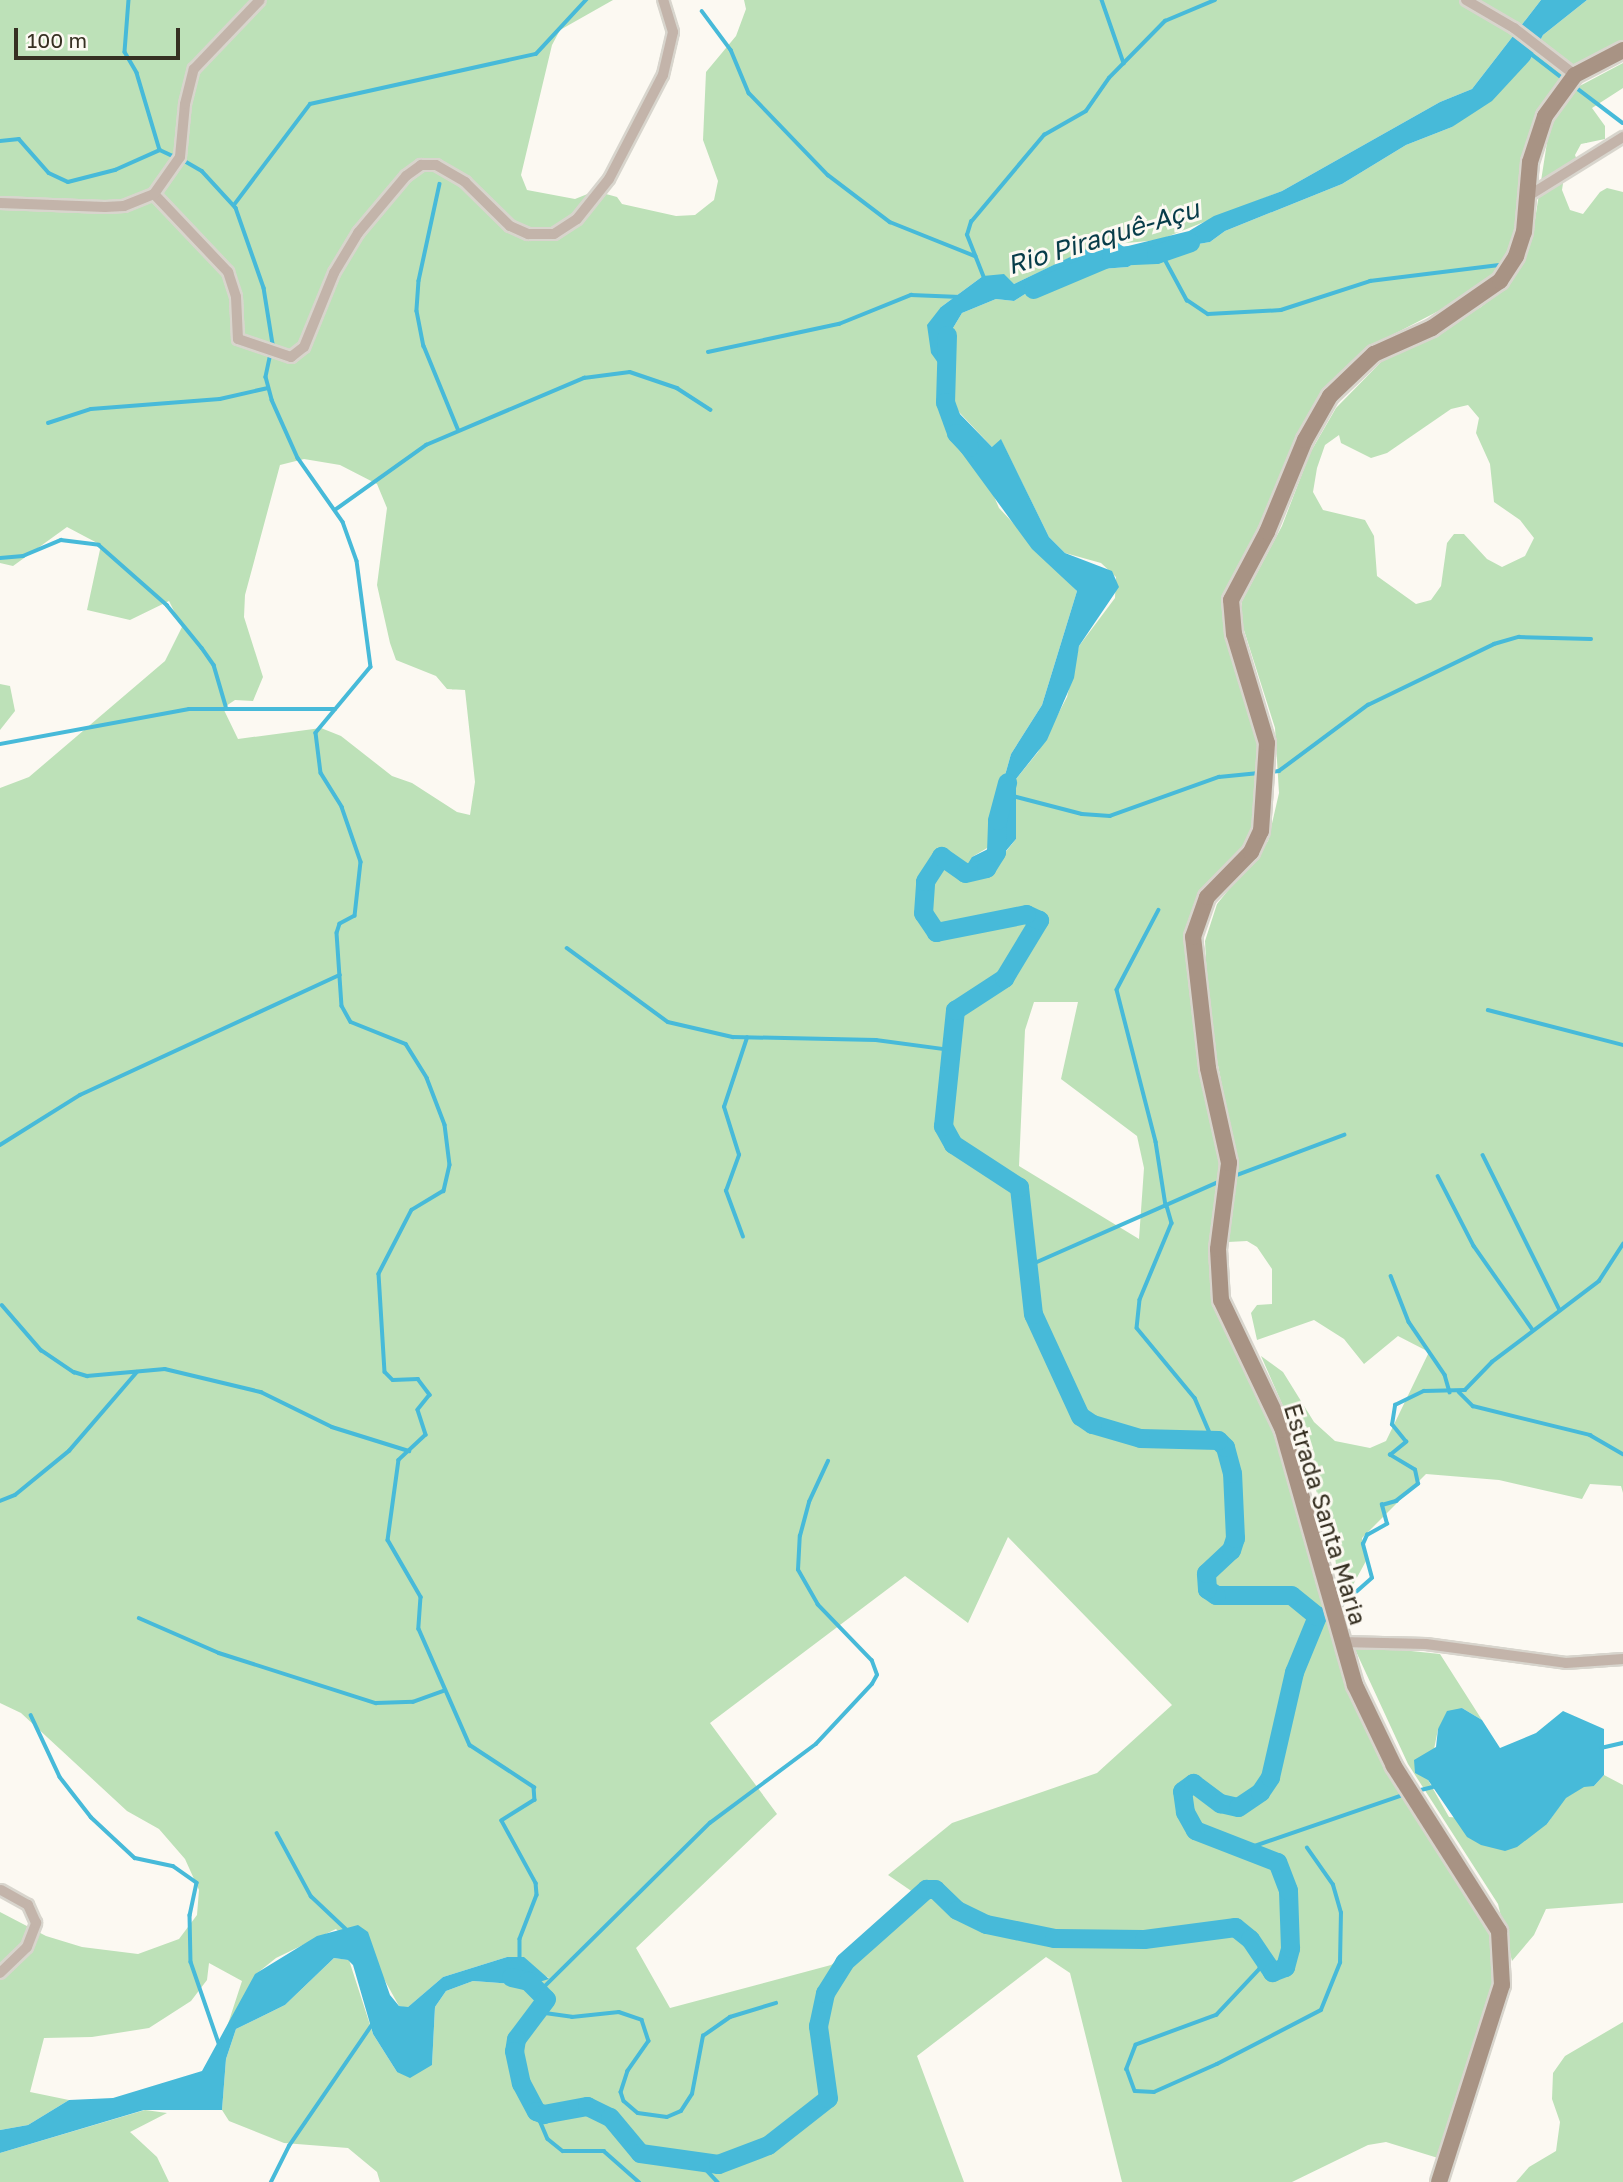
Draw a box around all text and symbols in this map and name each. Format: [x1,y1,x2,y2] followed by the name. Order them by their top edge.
[18,14,184,58] scale bar
[27,27,87,53] text: 100 m
[1003,193,1203,281] water label: Rio Piraquê-Açu
[1279,1400,1373,1628] street label: Estrada Santa Maria

